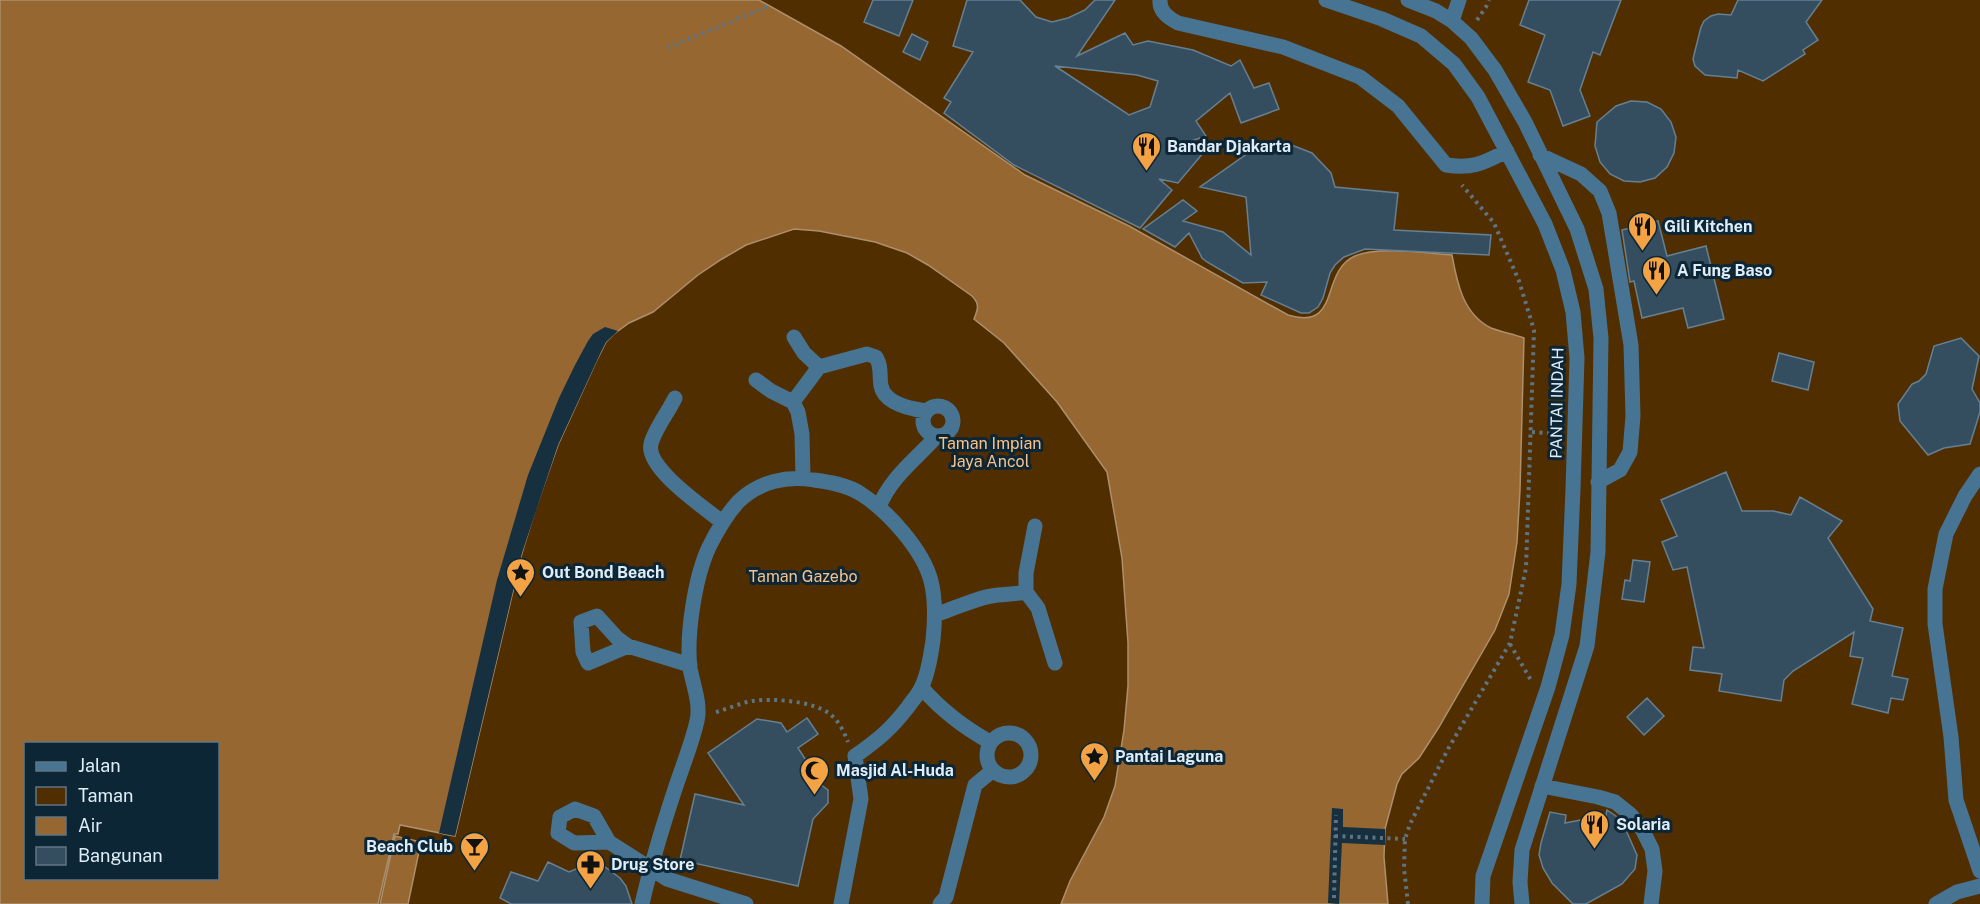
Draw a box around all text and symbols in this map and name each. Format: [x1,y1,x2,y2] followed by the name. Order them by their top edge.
[1130,130,1162,172] restaurant icon: Bandar Djakarta
[1167,137,1291,156] place label: Bandar Djakarta
[1627,210,1659,252] restaurant icon: Gili Kitchen
[1664,217,1753,236] place label: Gili Kitchen
[1640,254,1672,296] restaurant icon: A Fung Baso
[1677,261,1772,280] place label: A Fung Baso
[1547,347,1567,459] street label: PANTAI INDAH
[938,434,1042,471] park label: Taman Impian Jaya Ancol
[505,556,537,598] place icon: Out Bond Beach
[542,563,665,582] place label: Out Bond Beach
[748,567,858,586] park label: Taman Gazebo
[1078,740,1110,782] place icon: Pantai Laguna
[24,742,219,880] legend
[1115,747,1223,766] place label: Pantai Laguna
[799,754,831,796] mosque icon: Masjid Al-Huda
[78,755,121,776] text: Jalan
[836,761,954,780] place label: Masjid Al-Huda
[78,785,133,806] text: Taman
[1579,808,1611,850] restaurant icon: Solaria
[78,815,102,836] text: Air
[1616,815,1670,834] place label: Solaria
[458,830,490,872] bar icon: Beach Club
[366,837,453,856] place label: Beach Club
[78,845,163,866] text: Bangunan
[574,848,606,890] pharmacy icon: Drug Store
[611,855,694,874] place label: Drug Store

